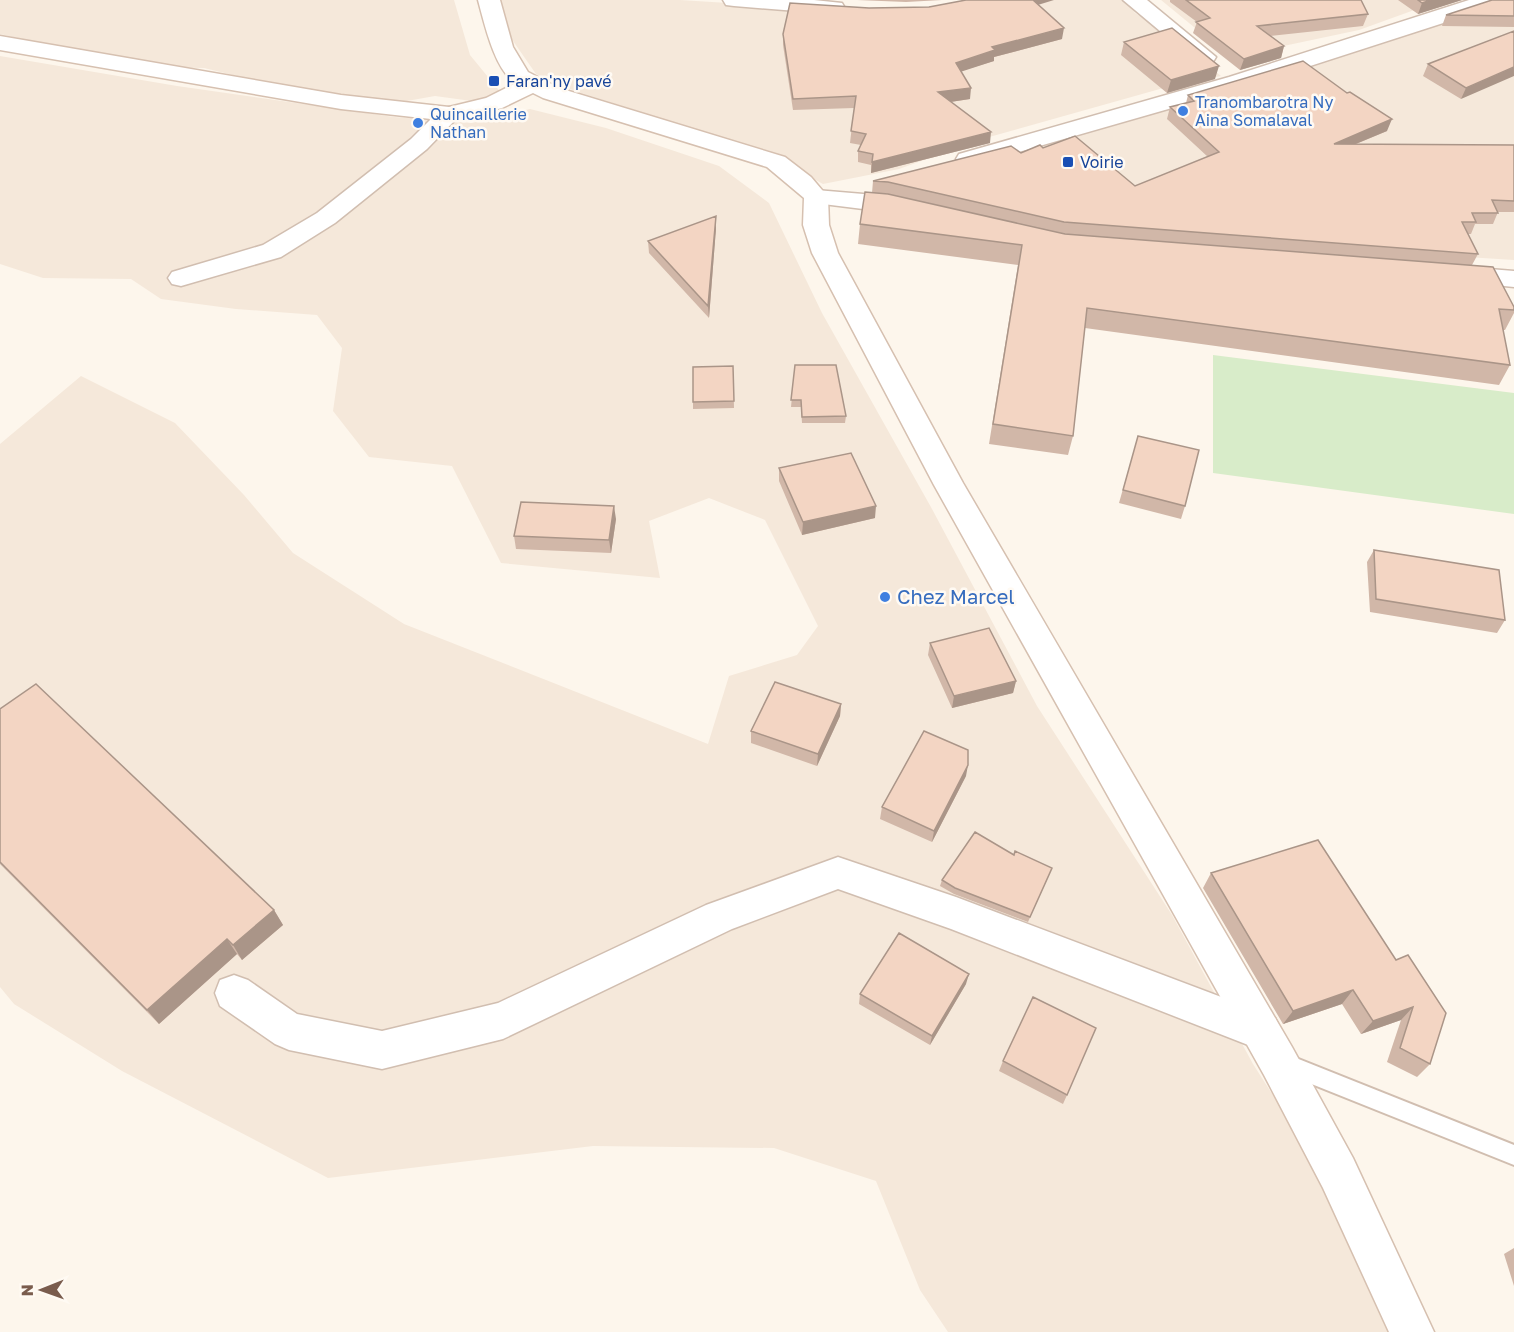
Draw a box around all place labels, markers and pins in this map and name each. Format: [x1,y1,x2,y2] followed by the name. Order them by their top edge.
[506,71,612,91] place label: Faran'ny pavé
[487,74,501,88] marker: Faran'ny pavé
[1195,92,1333,130] place label: Tranombarotra Ny Aina Somalaval
[430,104,527,142] place label: Quincaillerie Nathan
[1176,104,1190,118] marker: Tranombarotra Ny Aina Somalaval
[411,116,425,130] marker: Quincaillerie Nathan
[1080,152,1123,172] place label: Voirie
[1061,155,1075,169] marker: Voirie
[897,584,1015,608] place label: Chez Marcel
[878,590,892,604] marker: Chez Marcel

